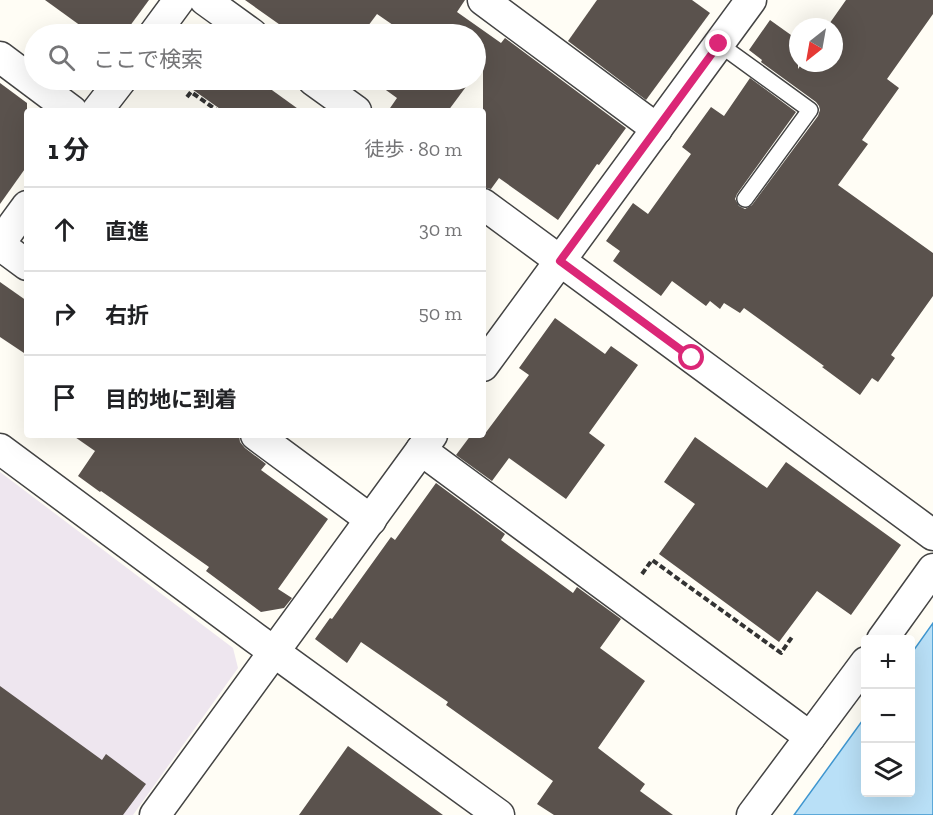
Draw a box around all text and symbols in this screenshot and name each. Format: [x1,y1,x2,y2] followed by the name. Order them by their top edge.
[789,18,843,72] north arrow
[24,24,486,90] search box
[705,30,731,56] route end
[45,41,78,74] icon: search
[93,46,203,73] text: ここで検索
[48,134,89,166] text: 1 分
[364,137,462,161] text: 徒歩 · 80 m
[48,213,81,246] icon: ahead
[419,217,462,241] text: 30 m
[105,218,149,245] text: 直進
[48,297,81,330] icon: right
[418,301,462,325] text: 50 m
[105,302,149,329] text: 右折
[678,344,704,370] route start
[48,381,81,414] icon: arrive
[105,386,237,413] text: 目的地に到着
[861,635,915,797] map controls
[861,635,915,689] button: +
[861,689,915,743] button: −
[861,743,915,797] button: layers

